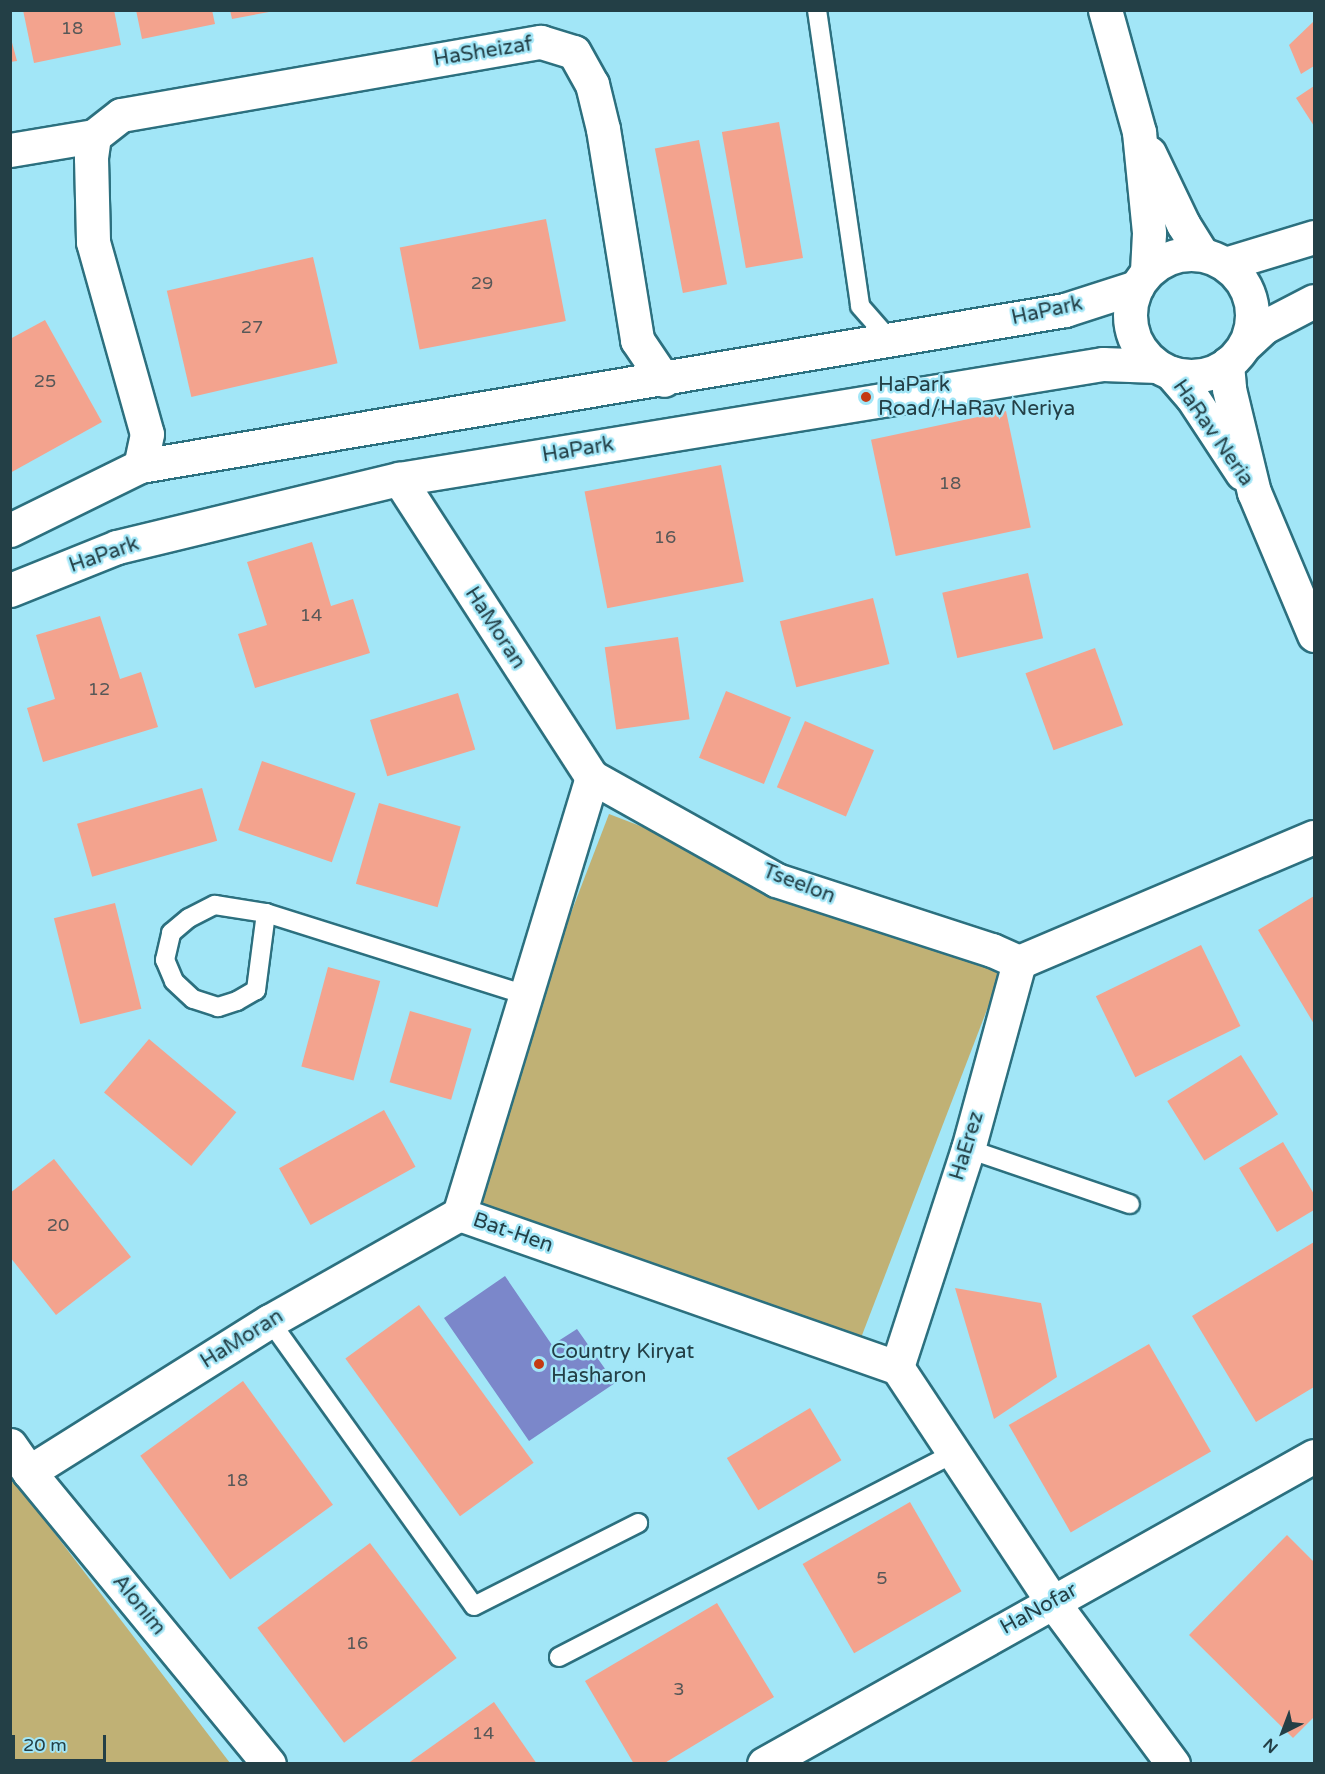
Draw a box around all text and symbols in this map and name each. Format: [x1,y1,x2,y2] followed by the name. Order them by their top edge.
[61,17,83,39] house number: 18
[432,32,534,72] street label: HaSheizaf
[471,272,493,294] house number: 29
[1009,291,1085,331] street label: HaPark
[241,316,263,338] house number: 27
[34,370,56,392] house number: 25
[878,372,1075,422] place label: HaPark Road/HaRav Neriya
[1167,375,1259,491] street label: HaRav Neria
[859,390,873,404] marker: HaPark Road/HaRav Neriya
[540,432,616,468] street label: HaPark
[939,472,961,494] house number: 18
[654,526,676,548] house number: 16
[66,531,142,579] street label: HaPark
[459,582,531,674] street label: HaMoran
[300,604,322,626] house number: 14
[88,678,110,700] house number: 12
[759,859,839,909] street label: Tseelon
[945,1109,989,1183] street label: HaErez
[470,1208,556,1258] street label: Bat-Hen
[47,1214,69,1236] house number: 20
[196,1304,288,1374] street label: HaMoran
[551,1339,694,1389] place label: Country Kiryat Hasharon
[532,1357,546,1371] marker: Country Kiryat Hasharon
[226,1469,248,1491] house number: 18
[876,1567,888,1589] house number: 5
[107,1570,171,1640] street label: Alonim
[996,1578,1082,1640] street label: HaNofar
[346,1632,368,1654] house number: 16
[673,1678,685,1700] house number: 3
[1253,1702,1313,1762] north arrow
[472,1722,494,1744] house number: 14
[15,1723,110,1761] scale bar
[23,1734,67,1756] text: 20 m
[1259,1734,1282,1757] text: N

